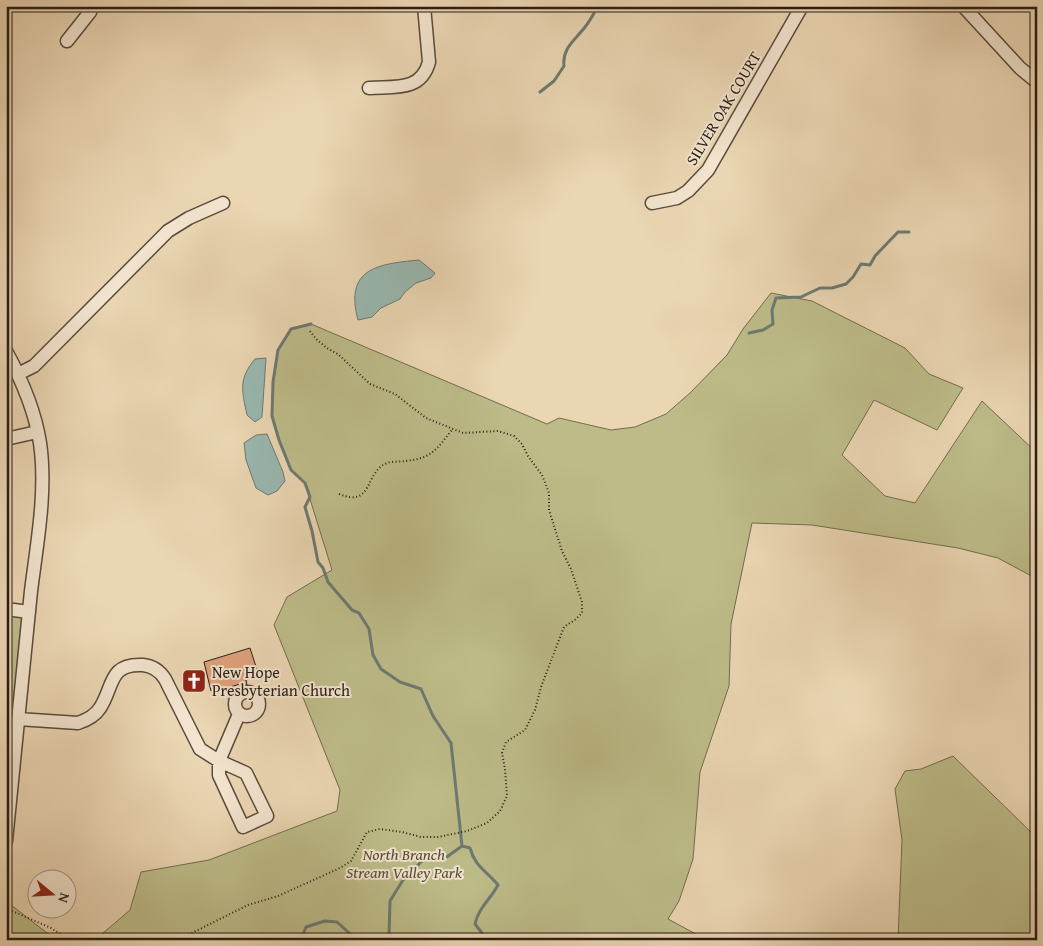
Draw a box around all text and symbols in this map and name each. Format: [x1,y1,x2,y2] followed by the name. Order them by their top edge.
[679,46,767,170] street label: SILVER OAK COURT
[212,660,350,702] place label: New Hope Presbyterian Church
[181,668,207,694] church icon: New Hope Presbyterian Church
[346,842,463,884] park label: North Branch Stream Valley Park
[28,868,78,918] north arrow
[53,890,75,906] text: N

